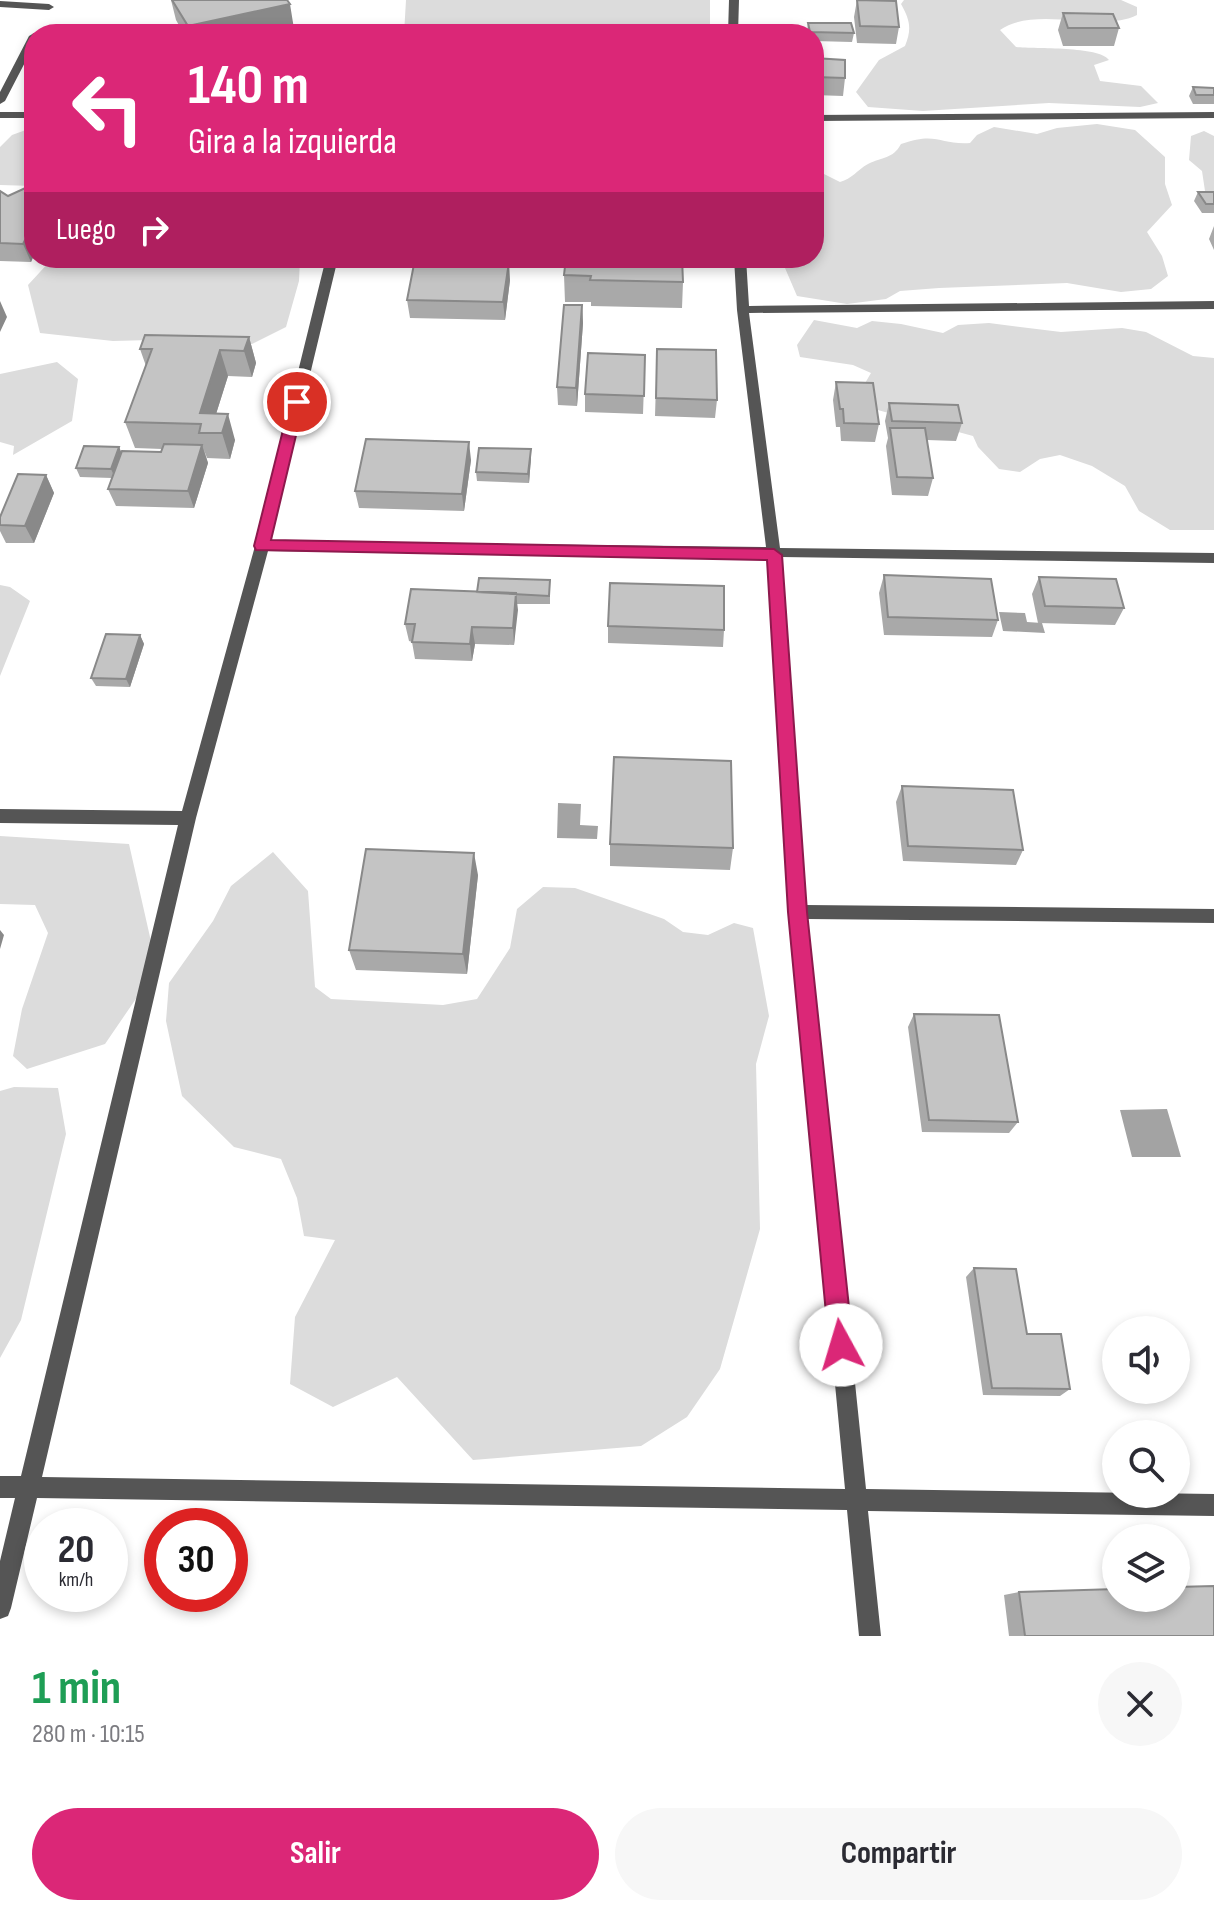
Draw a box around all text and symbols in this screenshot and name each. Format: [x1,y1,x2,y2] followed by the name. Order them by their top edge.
[188,53,309,120] text: 140 m
[56,56,160,160] icon: left
[188,121,397,164] text: Gira a la izquierda
[132,208,176,252] icon: right
[56,212,116,248] text: Luego
[263,368,331,436] pin
[275,380,319,424] icon: arrive
[799,1303,883,1387] position arrow
[1102,1316,1190,1612] map controls
[1102,1316,1190,1404] button: sound
[1102,1420,1190,1508] button: search
[144,1508,248,1612] speed limit sign: 30
[1102,1524,1190,1612] button: layers
[58,1526,94,1574] text: 20
[59,1568,93,1592] text: km/h
[32,1660,121,1717] text: 1 min
[1098,1662,1182,1746] button: close
[32,1719,145,1750] text: 280 m · 10:15
[32,1808,599,1900] button: Salir
[615,1808,1182,1900] button: Compartir

